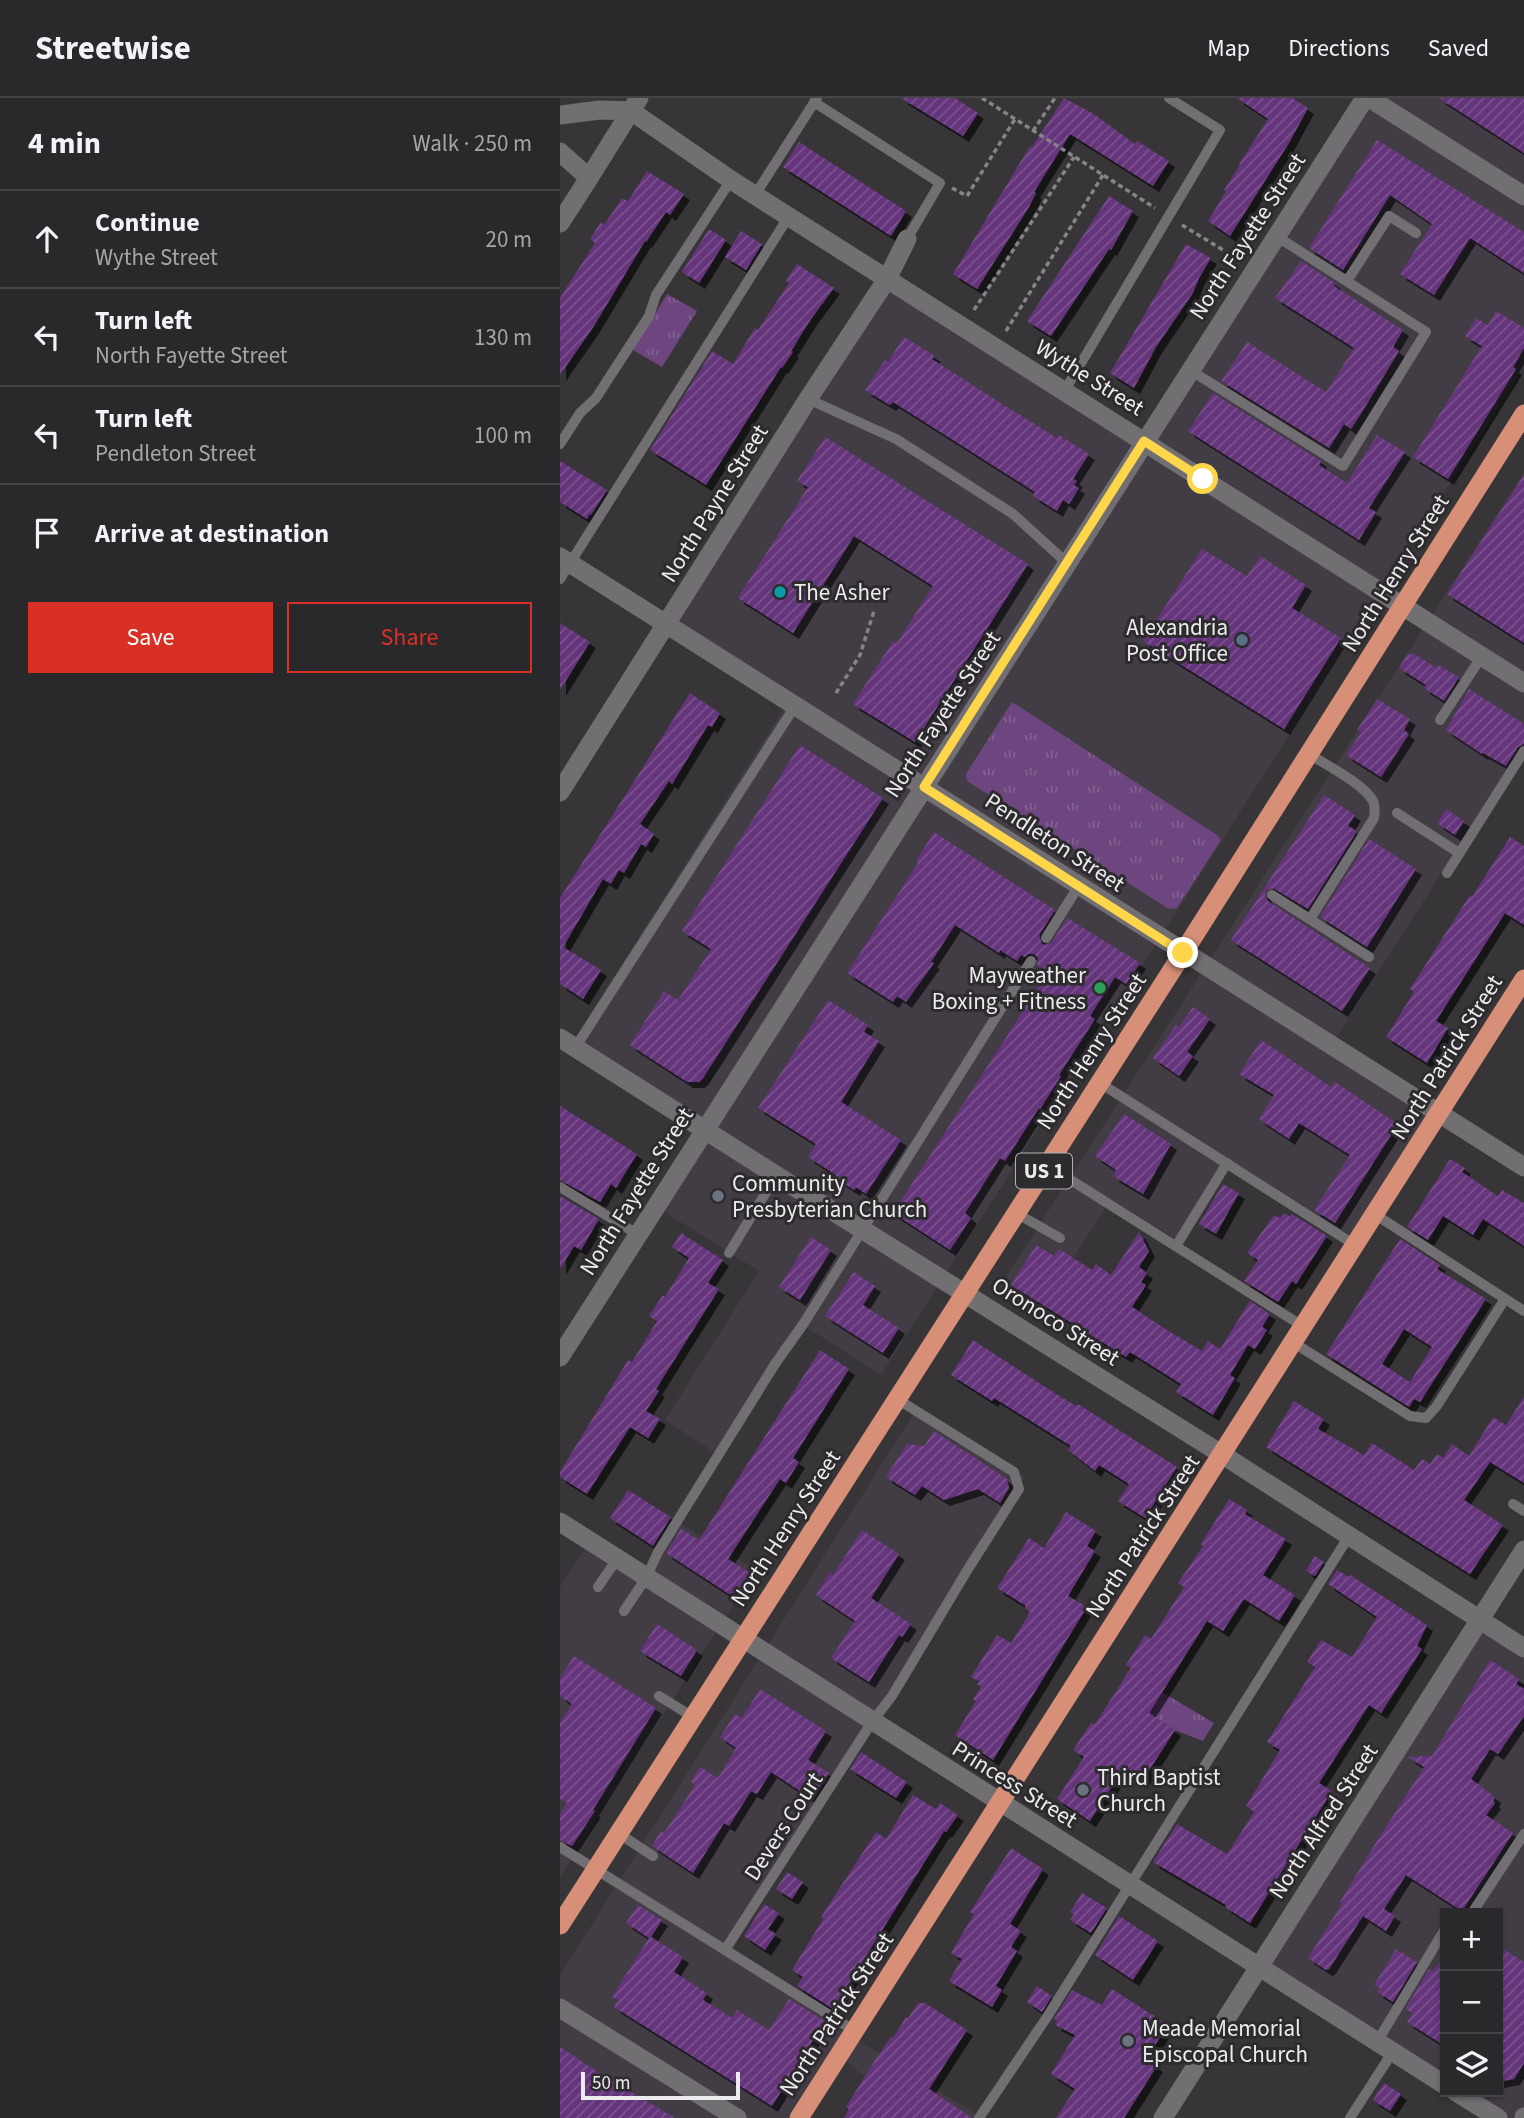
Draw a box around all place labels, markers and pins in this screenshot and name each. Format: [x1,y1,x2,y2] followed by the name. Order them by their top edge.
[794,576,890,609] place label: The Asher
[772,584,788,600] marker: The Asher
[1126,611,1228,670] place label: Alexandria Post Office
[1234,632,1250,648] marker: Alexandria Post Office
[932,959,1087,1018] place label: Mayweather Boxing + Fitness
[1092,980,1108,996] marker: Mayweather Boxing + Fitness
[732,1167,927,1226] place label: Community Presbyterian Church
[710,1188,726,1204] marker: Community Presbyterian Church
[1097,1761,1221,1820] place label: Third Baptist Church
[1075,1782,1091,1798] marker: Third Baptist Church
[1142,2012,1308,2071] place label: Meade Memorial Episcopal Church
[1120,2033,1136,2049] marker: Meade Memorial Episcopal Church

